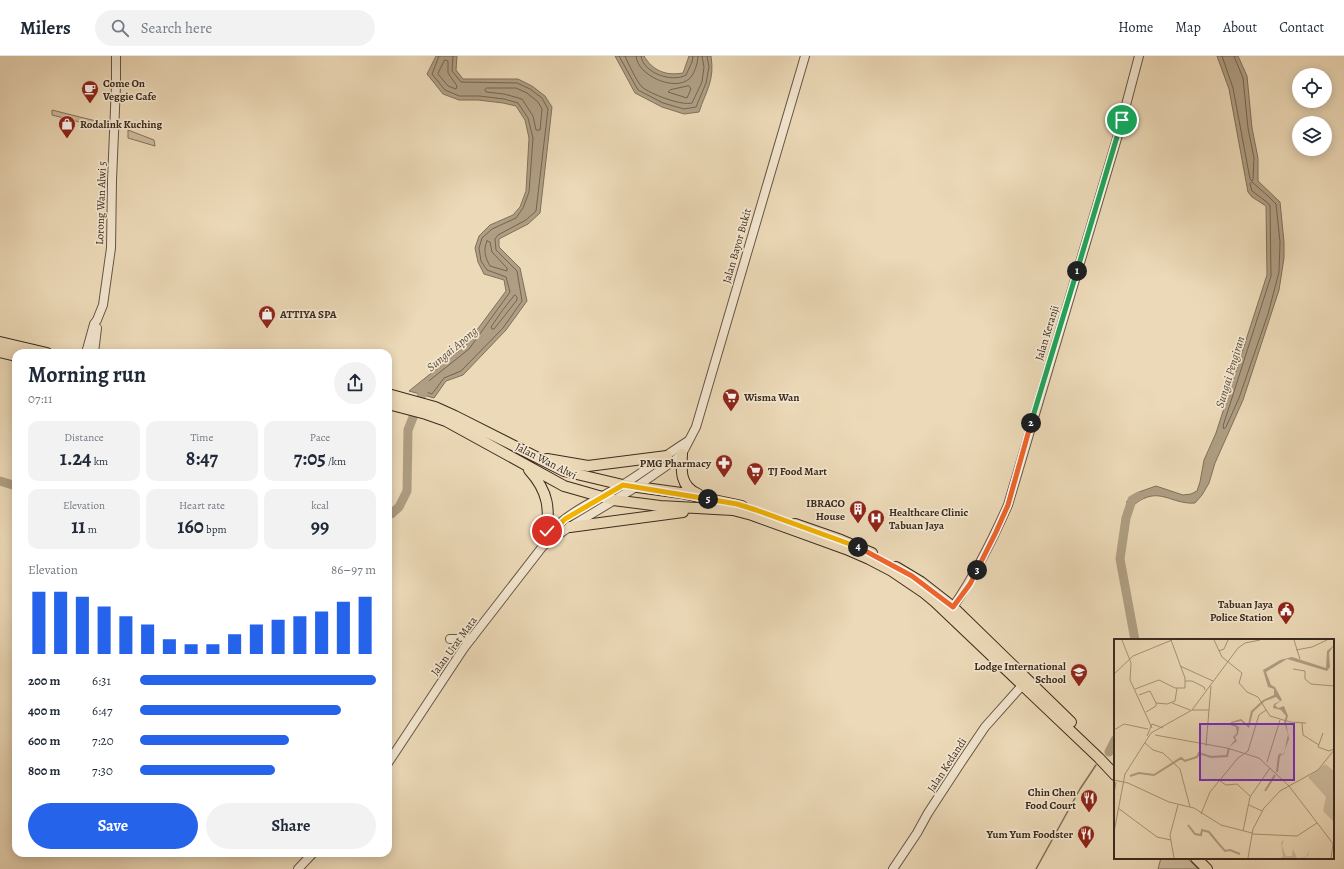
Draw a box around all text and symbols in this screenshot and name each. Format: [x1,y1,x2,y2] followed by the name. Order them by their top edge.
[95,10,375,46] search box
[20,15,71,41] text: Milers
[109,17,131,39] icon: search
[141,18,212,38] text: Search here
[1118,18,1153,37] text: Home
[1175,18,1201,37] text: Map
[1223,18,1257,37] text: About
[1279,18,1324,37] text: Contact
[1292,68,1332,156] map controls
[1292,68,1332,108] button: locate
[102,76,156,104] place label: Come On Veggie Cafe
[80,79,100,104] cafe icon: Come On Veggie Cafe
[1105,103,1139,137] pin
[1111,109,1133,131] icon: arrive
[57,114,77,139] shop icon: Rodalink Kuching
[1292,116,1332,156] button: layers
[80,117,163,132] place label: Rodalink Kuching
[92,161,110,245] street label: Lorong Wan Alwi 5
[719,206,755,285] street label: Jalan Bayor Bukit
[1067,261,1087,281] pin: 1
[1075,263,1079,278] text: 1
[257,304,277,329] shop icon: ATTIYA SPA
[1031,304,1063,362] street label: Jalan Keranji
[279,307,337,322] place label: ATTIYA SPA
[423,322,481,375] water label: Sungai Apong
[1212,334,1248,410] water label: Sungai Pengiran
[28,360,146,390] text: Morning run
[334,362,376,404] button: share
[721,387,741,412] supermarket icon: Wisma Wan
[28,390,52,407] text: 07:11
[743,390,799,405] place label: Wisma Wan
[1021,413,1041,433] pin: 2
[1028,415,1034,430] text: 2
[64,430,104,445] text: Distance
[191,430,213,445] text: Time
[310,430,330,445] text: Pace
[513,439,579,483] street label: Jalan Wan Alwi
[60,445,91,472] text: 1.24
[186,445,218,472] text: 8:47
[294,445,326,472] text: 7:05
[714,453,734,478] pharmacy icon: PMG Pharmacy
[91,454,108,469] text: km
[326,454,346,469] text: /km
[640,456,712,471] place label: PMG Pharmacy
[745,461,765,486] supermarket icon: TJ Food Mart
[768,464,827,479] place label: TJ Food Mart
[698,489,718,509] pin: 5
[706,491,710,506] text: 5
[806,496,846,524] place label: IBRACO House
[63,498,105,513] text: Elevation
[179,498,225,513] text: Heart rate
[311,498,329,513] text: kcal
[848,499,868,524] building icon: IBRACO House
[889,505,969,533] place label: Healthcare Clinic Tabuan Jaya
[866,508,886,533] hospital icon: Healthcare Clinic Tabuan Jaya
[71,513,85,540] text: 11
[177,513,204,540] text: 160
[311,513,329,540] text: 99
[530,514,564,548] pin
[536,520,558,542] icon: check
[85,522,97,537] text: m
[204,522,227,537] text: bpm
[848,537,868,557] pin: 4
[855,539,861,554] text: 4
[967,560,987,580] pin: 3
[28,561,78,578] text: Elevation
[331,561,376,578] text: 86–97 m
[975,562,979,577] text: 3
[1210,597,1274,625] place label: Tabuan Jaya Police Station
[1276,600,1296,625] public building icon: Tabuan Jaya Police Station
[427,613,481,679] street label: Jalan Urat Mata
[1114,639,1334,859] inset map
[974,659,1066,687] place label: Lodge International School
[1069,662,1089,687] school or university icon: Lodge International School
[28,672,61,689] text: 200 m
[92,672,111,689] text: 6:31
[28,702,60,719] text: 400 m
[92,702,112,719] text: 6:47
[28,732,60,749] text: 600 m
[92,732,114,749] text: 7:20
[924,735,970,795] street label: Jalan Kedandi
[28,762,60,779] text: 800 m
[92,762,113,779] text: 7:30
[1025,785,1076,813] place label: Chin Chen Food Court
[1079,788,1099,813] restaurant icon: Chin Chen Food Court
[28,803,198,849] button: Save
[206,803,376,849] button: Share
[1076,824,1096,849] restaurant icon: Yum Yum Foodster
[985,827,1073,842] place label: Yum Yum Foodster

